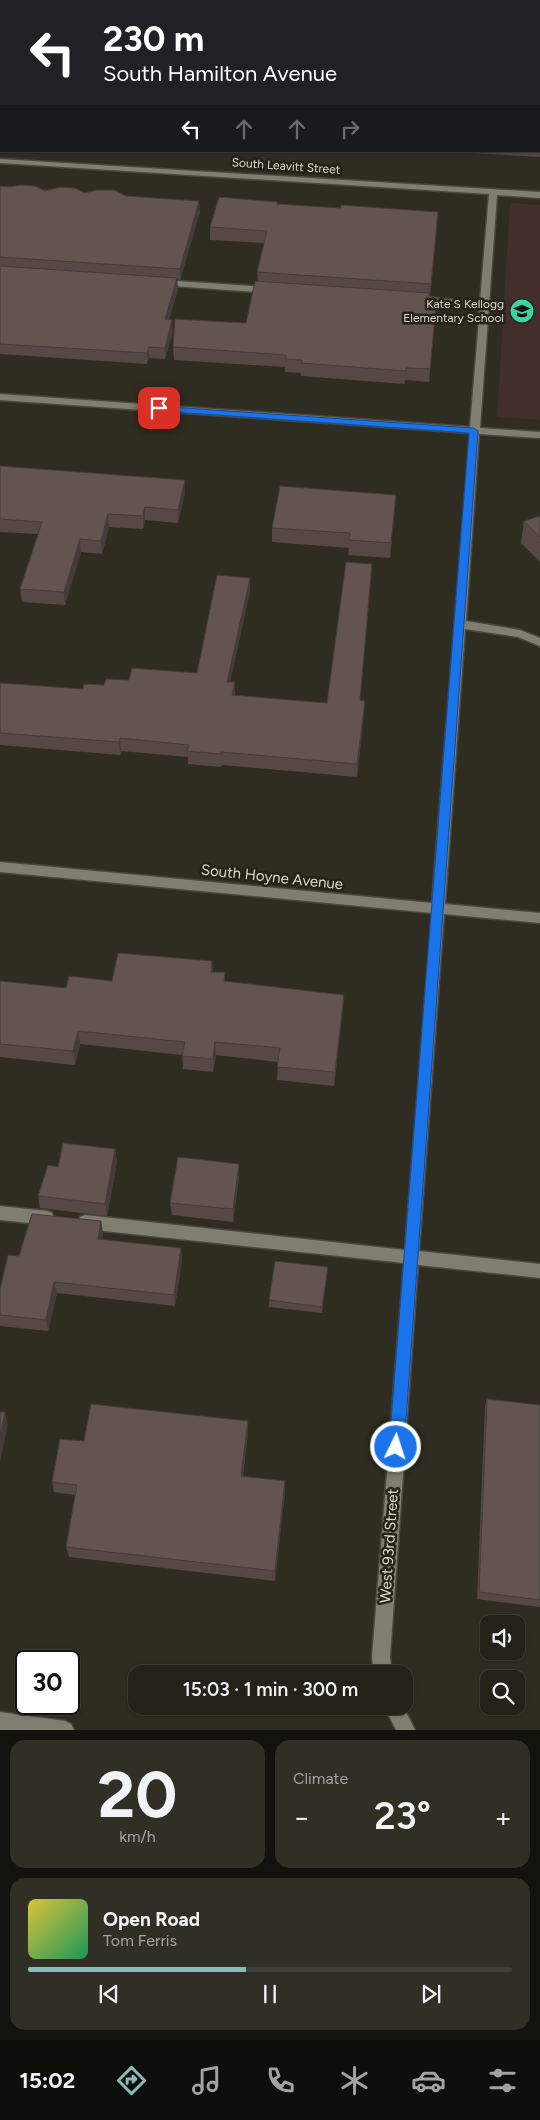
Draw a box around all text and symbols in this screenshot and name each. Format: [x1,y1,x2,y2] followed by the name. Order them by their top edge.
[103,18,204,60] text: 230 m
[20,20,85,85] icon: left
[103,60,337,87] text: South Hamilton Avenue
[177,115,205,143] icon: left
[230,115,258,143] icon: ahead
[283,115,311,143] icon: ahead
[336,115,364,143] icon: right
[231,155,341,177] street label: South Leavitt Street
[403,297,504,325] place label: Kate S Kellogg Elementary School
[509,298,535,324] school or university icon: Kate S Kellogg Elementary School
[138,387,180,429] pin
[145,394,173,422] icon: arrive
[200,861,344,893] street label: South Hoyne Avenue
[369,1420,421,1472] position arrow
[376,1488,402,1604] street label: West 93rd Street
[480,1615,525,1715] map controls
[480,1615,525,1660] button: sound
[15,1650,80,1715] speed limit sign: 30
[480,1670,525,1715] button: search
[183,1678,358,1701] text: 15:03 · 1 min · 300 m
[98,1755,177,1833] text: 20
[293,1769,348,1788] text: Climate
[374,1793,431,1839] text: 23°
[293,1800,310,1834] text: −
[495,1800,512,1834] text: +
[119,1827,156,1846] text: km/h
[103,1908,200,1931] text: Open Road
[103,1931,177,1950] text: Tom Ferris
[95,1980,123,2008] icon: previous
[256,1980,284,2008] icon: pause
[417,1980,445,2008] icon: next
[114,2063,149,2098] icon: directions
[189,2063,224,2098] icon: music
[263,2063,298,2098] icon: phone
[337,2063,372,2098] icon: climate
[411,2063,446,2098] icon: car
[485,2063,520,2098] icon: filters
[20,2067,75,2094] text: 15:02

